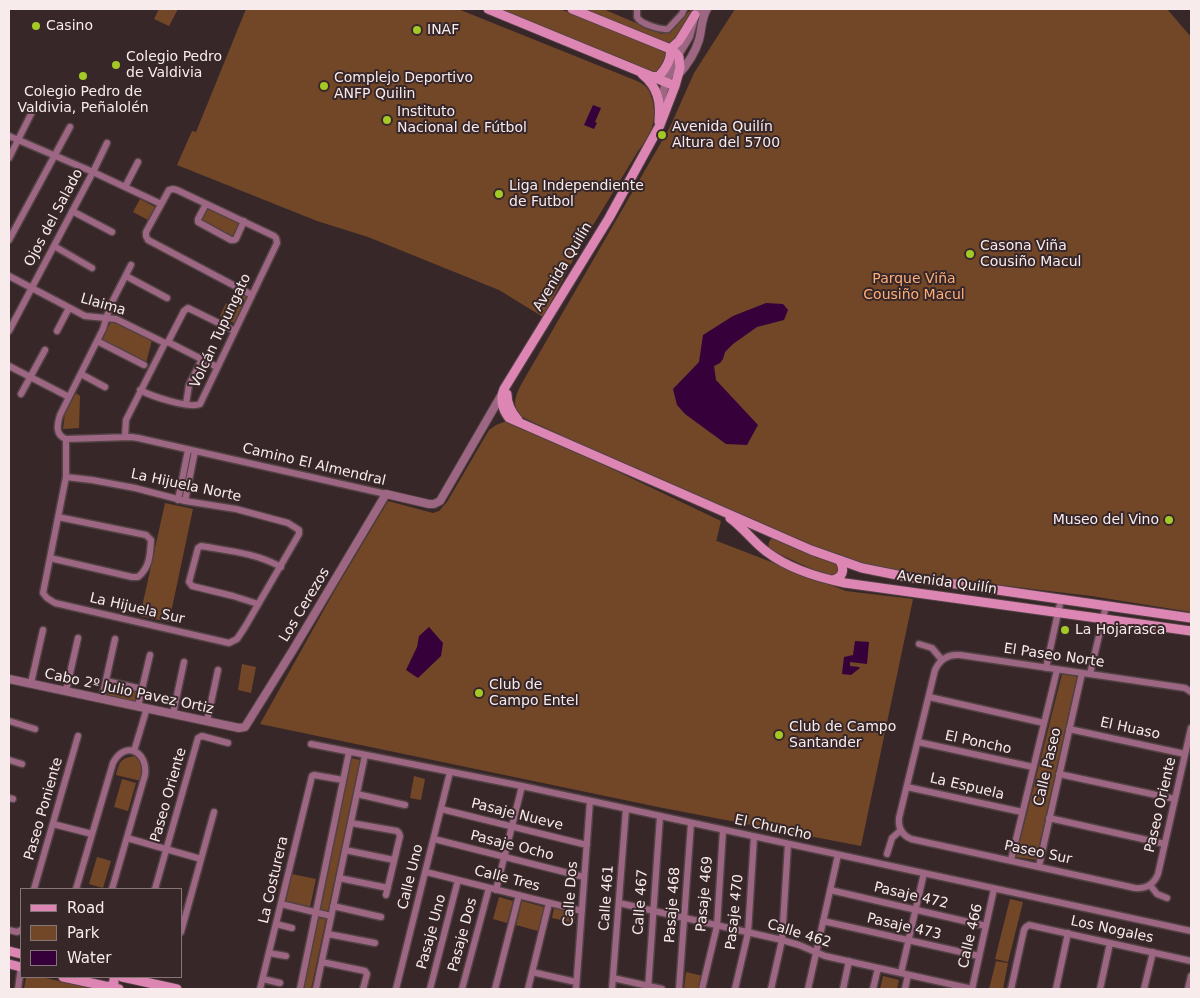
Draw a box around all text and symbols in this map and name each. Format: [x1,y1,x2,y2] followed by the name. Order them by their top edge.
[46,18,93,34] place label: Casino
[30,20,42,32] marker: Casino
[427,22,459,38] place label: INAF
[411,24,423,36] marker: INAF
[126,49,222,82] place label: Colegio Pedro de Valdivia
[110,59,122,71] marker: Colegio Pedro de Valdivia
[77,70,89,82] marker: Colegio Pedro de Valdivia, Peñalolén
[334,70,473,102] place label: Complejo Deportivo ANFP Quilin
[318,80,330,92] marker: Complejo Deportivo ANFP Quilin
[17,84,149,116] place label: Colegio Pedro de Valdivia, Peñalolén
[397,104,527,136] place label: Instituto Nacional de Fútbol
[381,114,393,126] marker: Instituto Nacional de Fútbol
[672,119,780,152] place label: Avenida Quilín Altura del 5700
[656,129,668,141] marker: Avenida Quilín Altura del 5700
[21,166,87,270] street label: Ojos del Salado
[509,178,644,210] place label: Liga Independiente de Futbol
[493,188,505,200] marker: Liga Independiente de Futbol
[530,219,596,315] street label: Avenida Quilín
[980,238,1081,270] place label: Casona Viña Cousiño Macul
[964,248,976,260] marker: Casona Viña Cousiño Macul
[187,271,255,391] street label: Volcán Tupungato
[863,271,965,304] park label: Parque Viña Cousiño Macul
[78,291,128,319] street label: Llaima
[241,440,387,490] street label: Camino El Almendral
[129,466,243,506] street label: La Hijuela Norte
[1053,512,1159,528] place label: Museo del Vino
[1163,514,1175,526] marker: Museo del Vino
[276,565,334,645] street label: Los Cerezos
[896,568,998,598] street label: Avenida Quilín
[88,590,186,628] street label: La Hijuela Sur
[1075,622,1165,638] place label: La Hojarasca
[1059,624,1071,636] marker: La Hojarasca
[1003,641,1105,671] street label: El Paseo Norte
[43,666,215,718] street label: Cabo 2º Julio Pavez Ortiz
[489,677,579,710] place label: Club de Campo Entel
[473,687,485,699] marker: Club de Campo Entel
[1098,714,1162,744] street label: El Huaso
[789,719,896,752] place label: Club de Campo Santander
[1031,726,1065,808] street label: Calle Paseo
[943,728,1013,758] street label: El Poncho
[773,729,785,741] marker: Club de Campo Santander
[147,746,191,844] street label: Paseo Oriente
[21,756,67,862] street label: Paseo Poniente
[1142,756,1180,854] street label: Paseo Oriente
[928,770,1006,804] street label: La Espuela
[469,795,565,835] street label: Pasaje Nueve
[733,812,813,844] street label: El Chuncho
[469,828,555,864] street label: Pasaje Ocho
[256,835,292,925] street label: La Costurera
[1003,838,1073,868] street label: Paseo Sur
[395,843,427,911] street label: Calle Uno
[693,855,717,933] street label: Pasaje 469
[560,861,582,927] street label: Calle Dos
[472,863,542,895] street label: Calle Tres
[596,865,618,931] street label: Calle 461
[662,867,684,943] street label: Pasaje 468
[630,869,652,935] street label: Calle 467
[723,873,747,951] street label: Pasaje 470
[872,879,950,913] street label: Pasaje 472
[20,888,182,978] legend
[414,893,450,971] street label: Pasaje Uno
[445,896,481,974] street label: Pasaje Dos
[67,899,105,917] text: Road
[955,902,987,970] street label: Calle 466
[865,910,943,944] street label: Pasaje 473
[1069,913,1155,947] street label: Los Nogales
[765,916,833,952] street label: Calle 462
[67,924,99,942] text: Park
[67,949,111,967] text: Water

